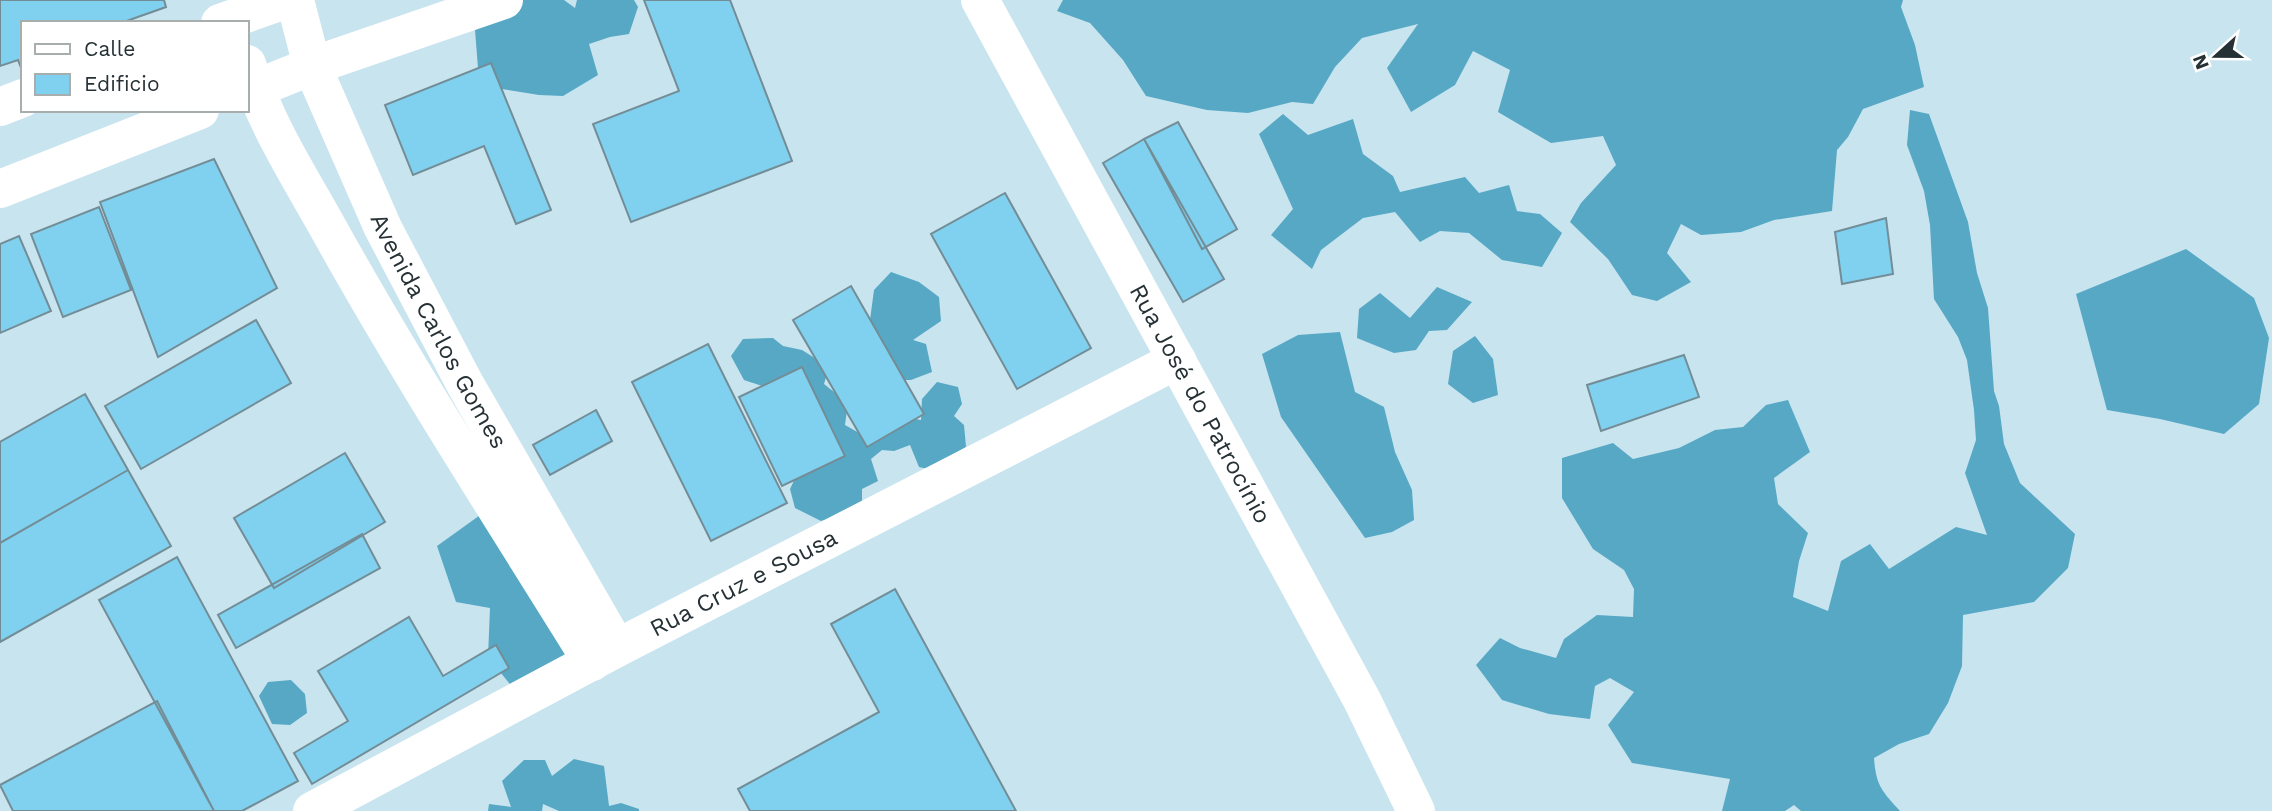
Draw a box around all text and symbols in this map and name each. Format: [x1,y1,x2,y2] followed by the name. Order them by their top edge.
[21,21,248,112] legend
[2181,21,2251,91] north arrow
[84,36,135,61] text: Calle
[2187,51,2214,73] text: N
[84,71,160,96] text: Edificio
[364,209,513,453] street label: Avenida Carlos Gomes
[1124,279,1277,528] street label: Rua José do Patrocínio
[645,523,842,643] street label: Rua Cruz e Sousa

